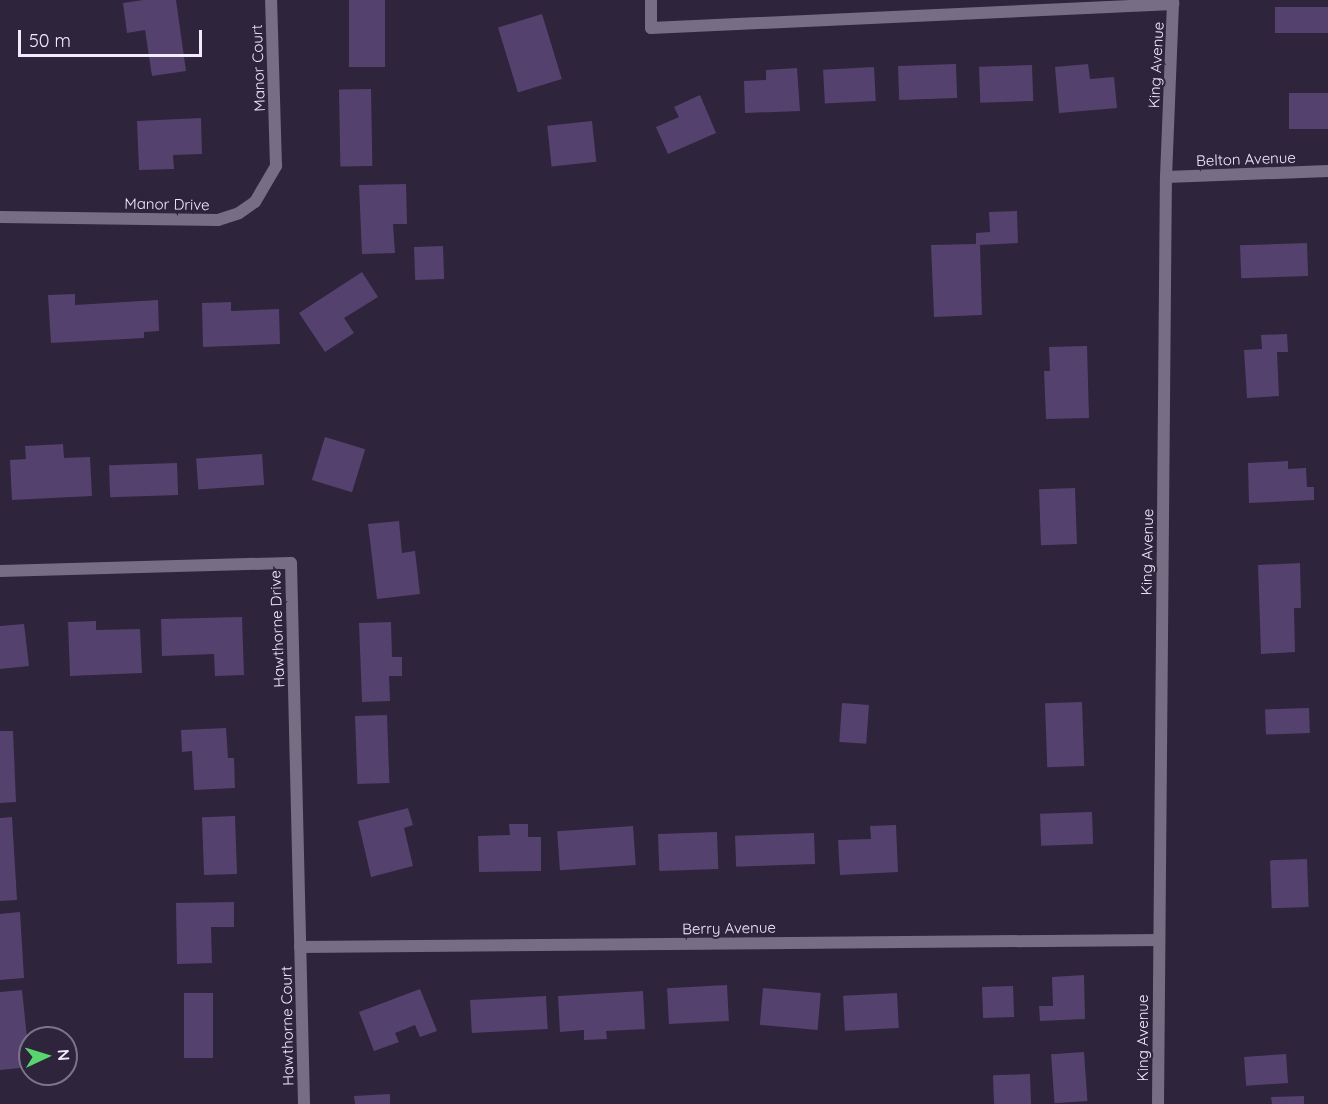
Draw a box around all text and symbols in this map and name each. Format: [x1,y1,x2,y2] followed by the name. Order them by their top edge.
[21,18,206,56] scale bar
[1145,21,1167,109] street label: King Avenue
[247,24,269,112] street label: Manor Court
[29,29,71,52] text: 50 m
[1196,148,1296,170] street label: Belton Avenue
[124,194,210,214] street label: Manor Drive
[1137,508,1157,596] street label: King Avenue
[266,570,288,688] street label: Hawthorne Drive
[682,918,776,938] street label: Berry Avenue
[277,966,297,1086] street label: Hawthorne Court
[1134,995,1152,1081] street label: King Avenue
[18,1026,78,1086] north arrow
[54,1048,74,1061] text: N

